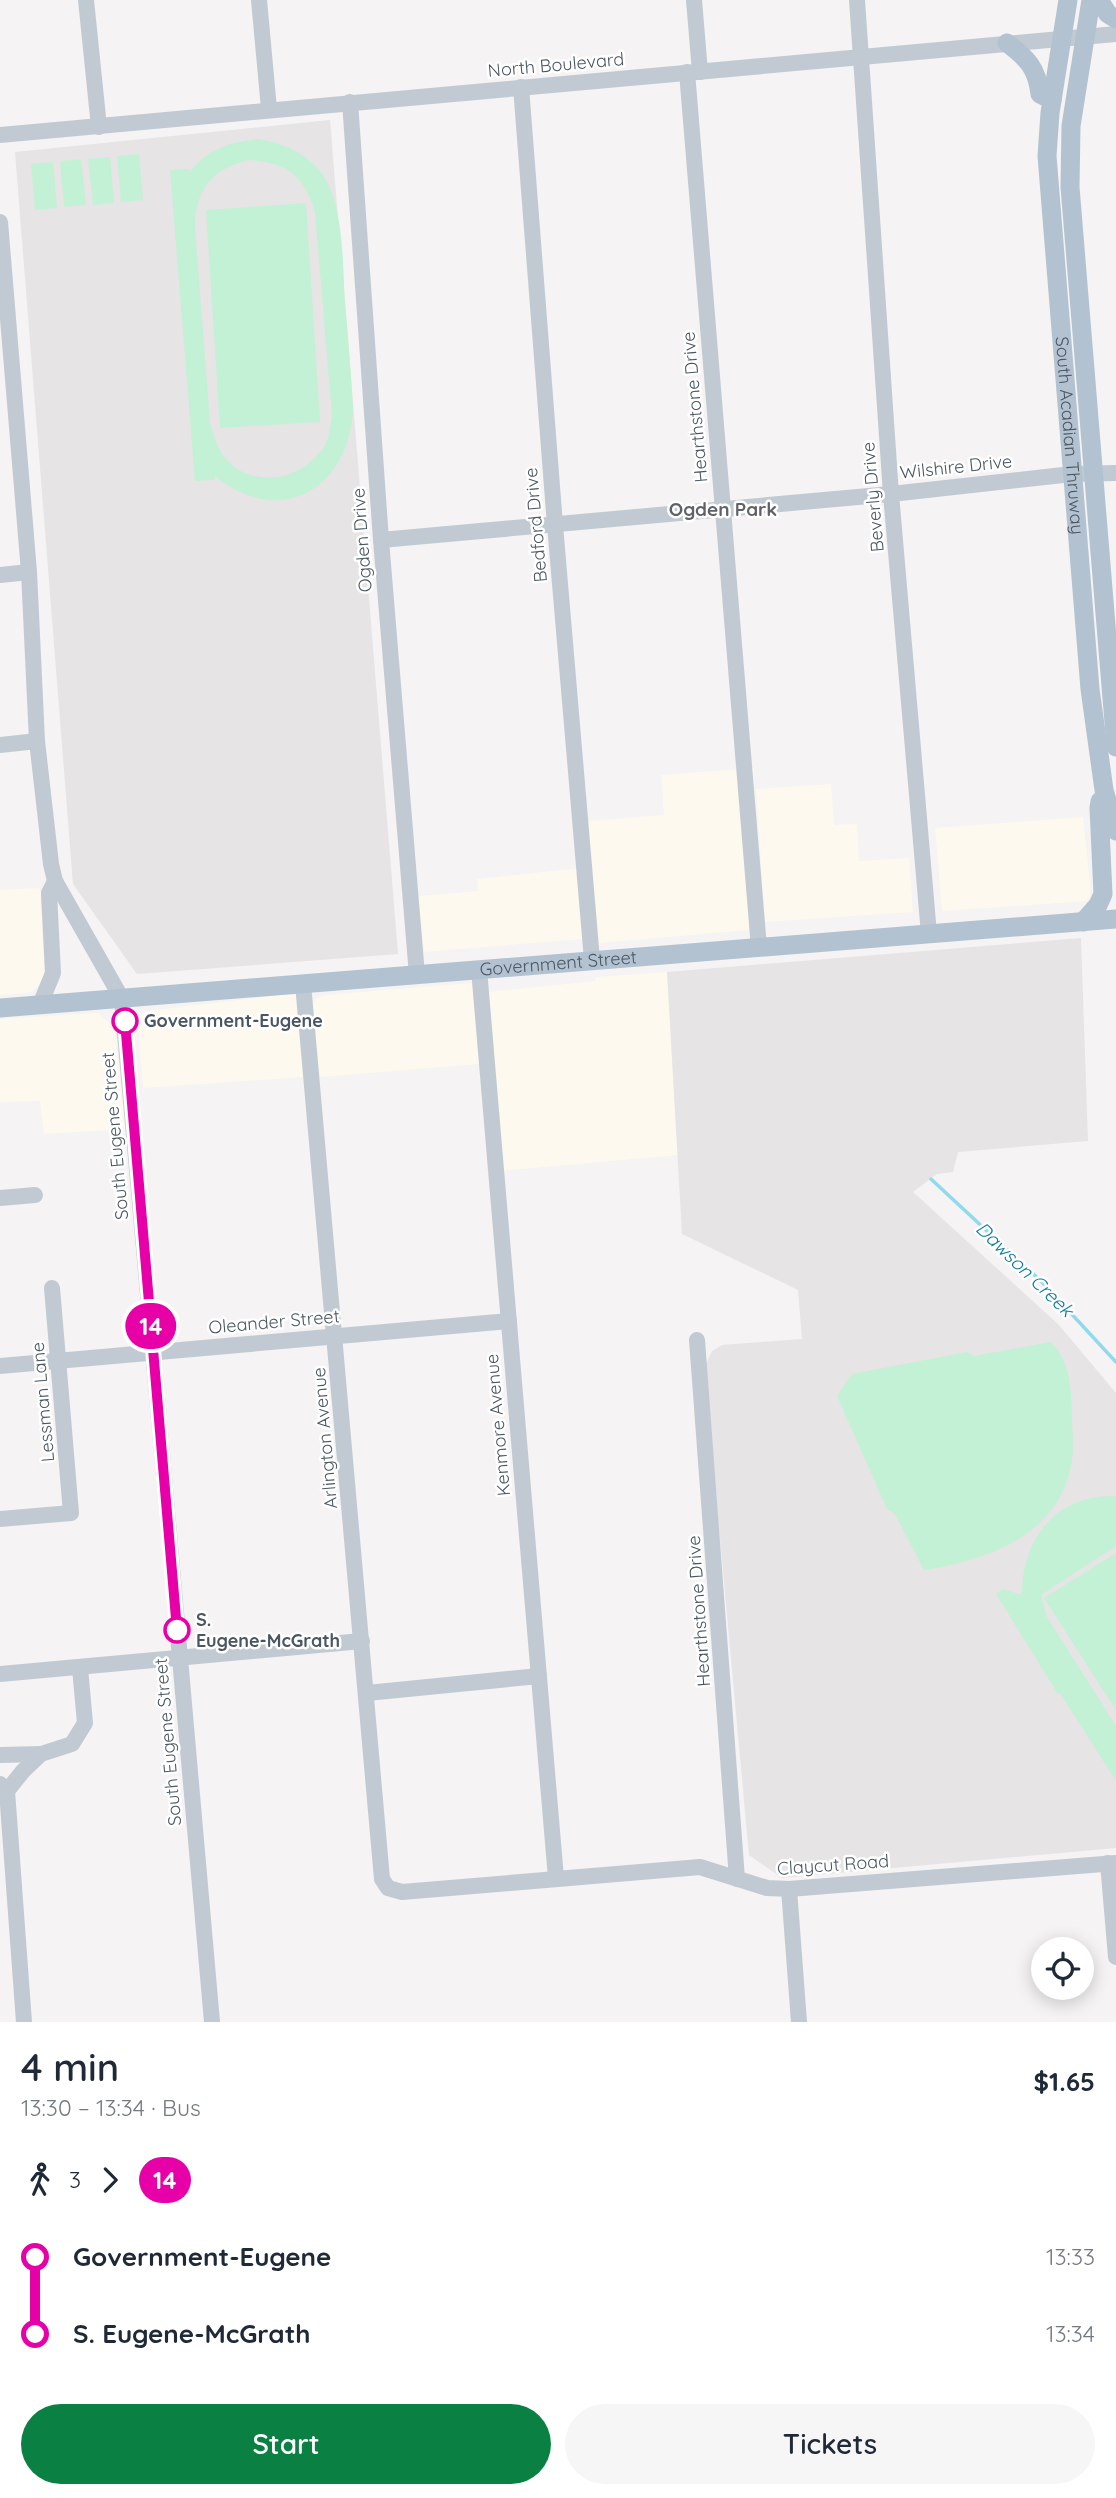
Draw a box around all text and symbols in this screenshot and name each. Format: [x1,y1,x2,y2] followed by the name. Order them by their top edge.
[487,47,625,82] street label: North Boulevard
[676,331,713,484] street label: Hearthstone Drive
[1051,336,1089,535] street label: South Acadian Thruway
[856,441,889,553] street label: Beverly Drive
[899,449,1013,484] street label: Wilshire Drive
[519,467,552,583] street label: Bedford Drive
[346,487,377,593] street label: Ogden Drive
[669,497,777,521] district label: Ogden Park
[479,945,638,981] street label: Government Street
[112,1008,138,1034] marker: Government-Eugene
[144,1009,323,1032] place label: Government-Eugene
[96,1051,133,1221] street label: South Eugene Street
[971,1216,1080,1323] water label: Dawson Creek
[120,1303,182,1349] line badge: 14
[207,1304,340,1339] street label: Oleander Street
[139,1311,163,1341] text: 14
[26,1341,59,1463] street label: Lessman Lane
[480,1353,515,1497] street label: Kenmore Avenue
[307,1366,342,1510] street label: Arlington Avenue
[682,1535,715,1687] street label: Hearthstone Drive
[196,1608,340,1652] place label: S. Eugene-McGrath
[164,1617,190,1643] marker: S. Eugene-McGrath
[149,1657,186,1827] street label: South Eugene Street
[776,1849,890,1880] street label: Claycut Road
[1031,1937,1094,2000] map controls
[1031,1937,1094,2000] button: locate
[21,2043,119,2091] text: 4 min
[1034,2065,1095,2098] text: $1.65
[21,2093,201,2122] text: 13:30 – 13:34 · Bus
[21,2161,59,2199] icon: walk
[91,2161,129,2199] icon: forward
[69,2165,81,2194] text: 3
[153,2165,177,2195] text: 14
[73,2240,331,2273] text: Government-Eugene
[1046,2242,1095,2271] text: 13:33
[73,2317,311,2350] text: S. Eugene-McGrath
[1046,2319,1095,2348] text: 13:34
[21,2404,551,2484] button: Start
[565,2404,1095,2484] button: Tickets

